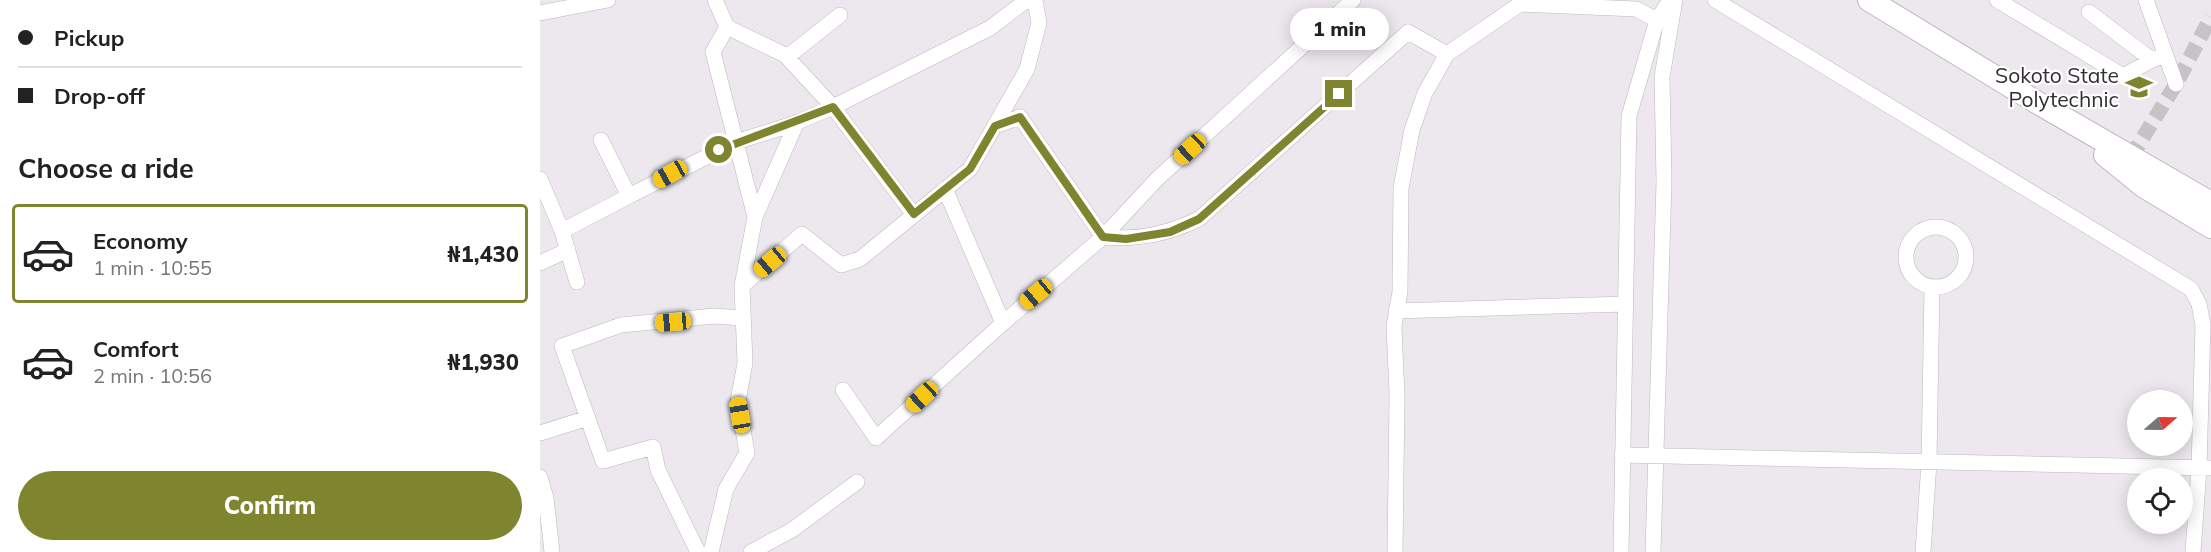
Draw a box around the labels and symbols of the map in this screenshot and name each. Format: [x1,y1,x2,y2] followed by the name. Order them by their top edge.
[1290,7,1388,49] callout: 1 min
[1995,62,2119,112] place label: Sokoto State Polytechnic
[2124,72,2154,102] school or university icon: Sokoto State Polytechnic
[1325,80,1352,107] route end
[1171,130,1209,168] car
[705,136,732,163] route start
[650,157,690,191] car
[750,244,790,280] car
[1016,276,1056,312] car
[654,311,692,333] car
[903,378,941,416] car
[2127,390,2193,456] north arrow
[728,396,752,434] car

